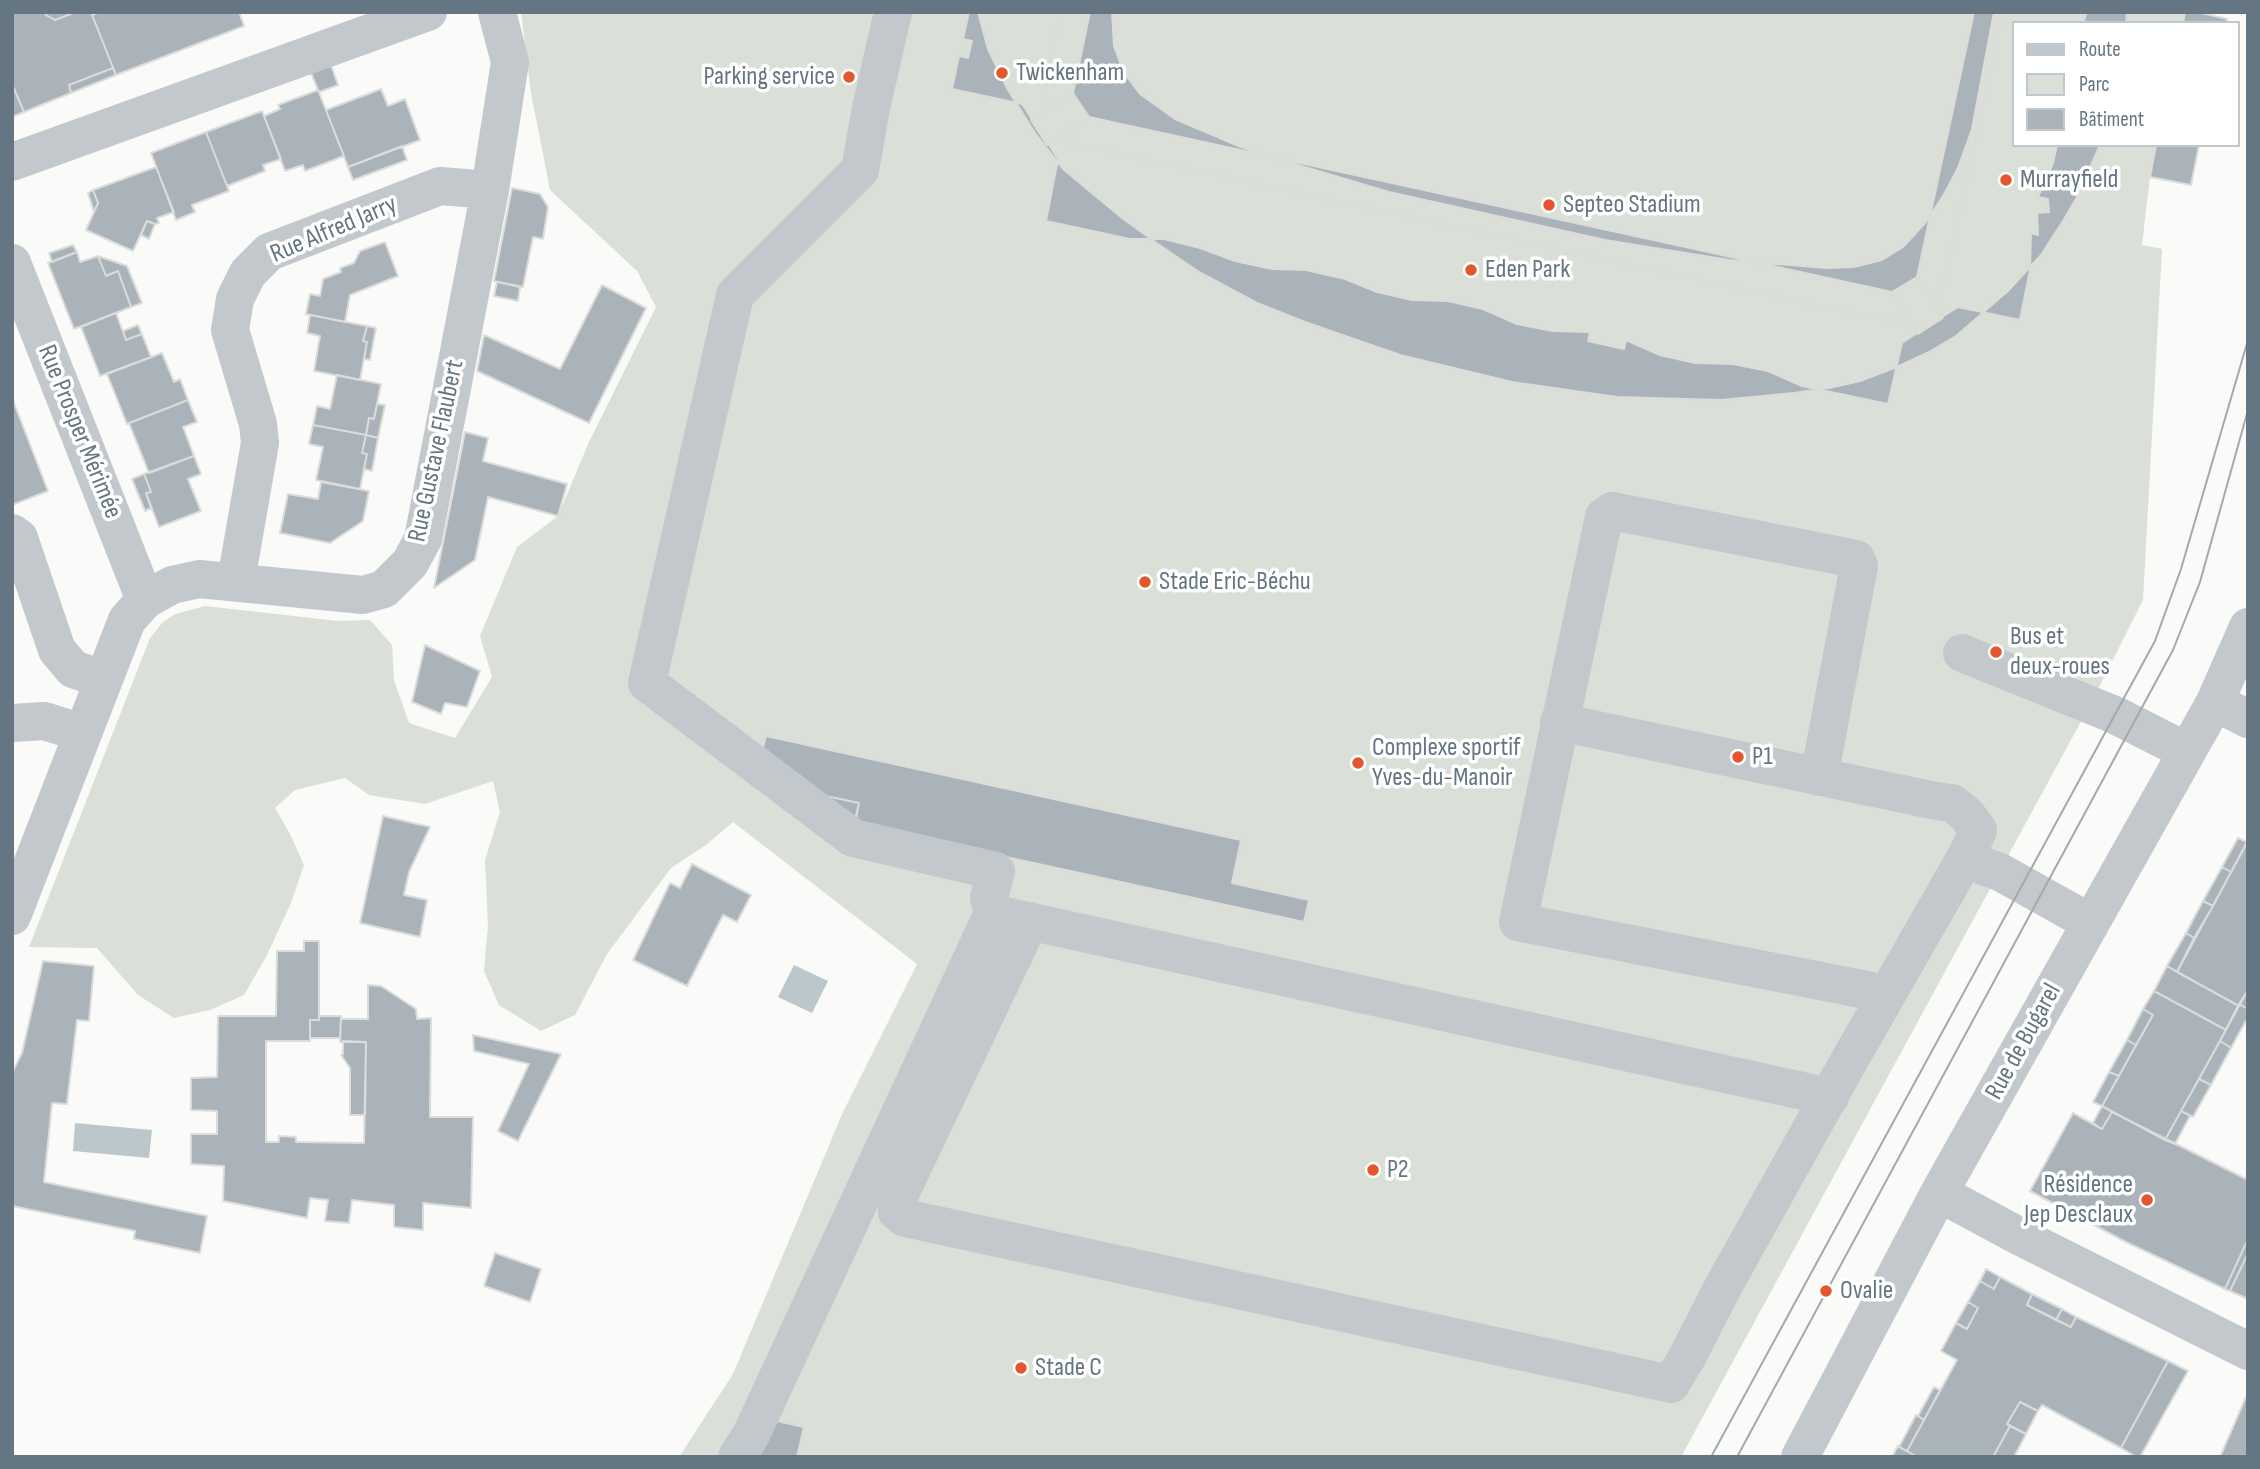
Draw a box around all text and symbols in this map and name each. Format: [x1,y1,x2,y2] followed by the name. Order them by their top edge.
[2011,21,2239,147] legend
[2079,37,2121,62] text: Route
[1016,57,1124,89] place label: Twickenham
[703,61,835,93] place label: Parking service
[994,65,1010,81] marker: Twickenham
[841,69,857,85] marker: Parking service
[2079,72,2110,97] text: Parc
[2079,107,2144,132] text: Bâtiment
[2020,164,2118,196] place label: Murrayfield
[1998,172,2014,188] marker: Murrayfield
[266,189,402,271] street label: Rue Alfred Jarry
[1563,189,1701,221] place label: Septeo Stadium
[1541,197,1557,213] marker: Septeo Stadium
[1485,254,1570,286] place label: Eden Park
[1463,262,1479,278] marker: Eden Park
[30,341,128,523] street label: Rue Prosper Mérimée
[402,357,472,545] street label: Rue Gustave Flaubert
[1159,566,1311,598] place label: Stade Eric-Béchu
[1137,574,1153,590] marker: Stade Eric-Béchu
[2010,621,2110,682] place label: Bus et deux-roues
[1988,644,2004,660] marker: Bus et deux-roues
[1372,732,1521,794] place label: Complexe sportif Yves-du-Manoir
[1752,741,1773,773] place label: P1
[1730,749,1746,765] marker: P1
[1350,755,1366,771] marker: Complexe sportif Yves-du-Manoir
[1979,979,2069,1105] street label: Rue de Bugarel
[1387,1154,1408,1186] place label: P2
[1365,1162,1381,1178] marker: P2
[2024,1169,2133,1230] place label: Résidence Jep Desclaux
[2139,1192,2155,1208] marker: Résidence Jep Desclaux
[1840,1275,1893,1307] place label: Ovalie
[1818,1283,1834,1299] marker: Ovalie
[1035,1352,1102,1384] place label: Stade C
[1013,1360,1029,1376] marker: Stade C

